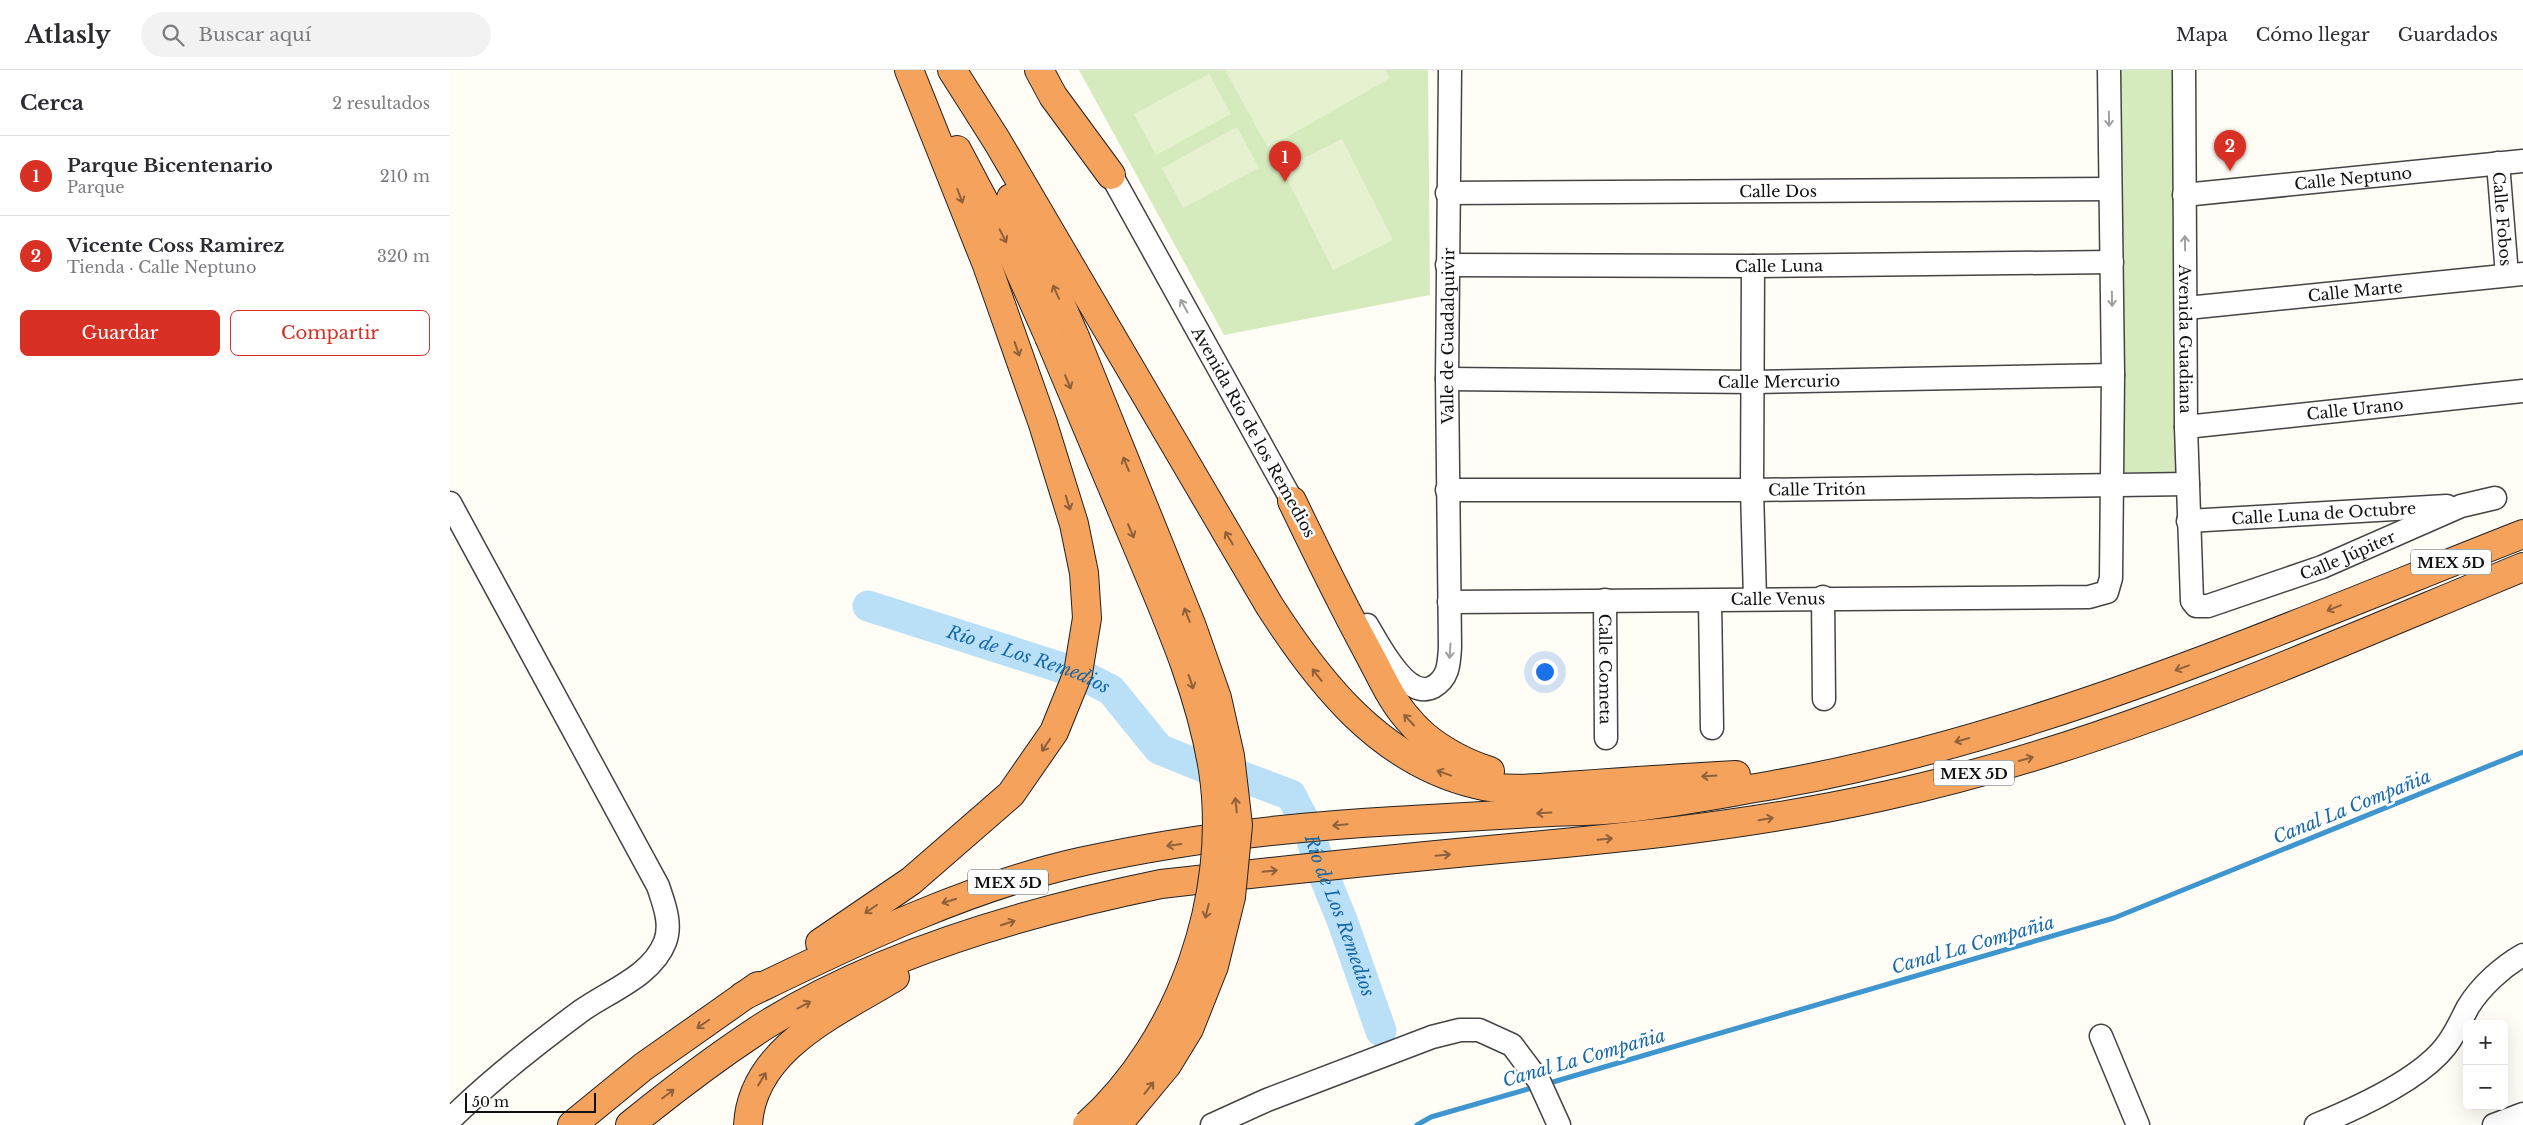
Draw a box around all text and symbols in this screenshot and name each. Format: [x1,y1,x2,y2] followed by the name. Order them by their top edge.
[141,12,491,57] search box
[25,20,111,49] text: Atlasly
[159,21,187,49] icon: search
[199,23,311,46] text: Buscar aquí
[2176,24,2228,46] text: Mapa
[2256,24,2370,46] text: Cómo llegar
[2398,24,2498,46] text: Guardados
[20,90,84,116] text: Cerca
[332,93,430,113] text: 2 resultados
[2105,110,2114,126] one-way arrow
[2214,130,2246,171] pin: 2
[1269,141,1301,182] pin: 1
[67,154,273,177] text: Parque Bicentenario
[2293,162,2413,194] street label: Calle Neptuno
[33,166,39,186] text: 1
[380,166,430,186] text: 210 m
[2489,171,2516,267] street label: Calle Fobos
[67,177,124,197] text: Parque
[1739,181,1817,201] street label: Calle Dos
[956,189,965,204] one-way arrow
[999,228,1008,243] one-way arrow
[67,234,284,257] text: Vicente Coss Ramirez
[2180,235,2190,252] one-way arrow
[31,246,41,266] text: 2
[377,246,430,266] text: 320 m
[1437,247,1458,425] street label: Valle de Guadalquivir
[1735,255,1823,276] street label: Calle Luna
[67,257,256,277] text: Tienda · Calle Neptuno
[2175,263,2196,414] street label: Avenida Guadiana
[2307,276,2403,306] street label: Calle Marte
[1050,285,1060,300] one-way arrow
[2107,290,2117,306] one-way arrow
[1178,299,1188,313] one-way arrow
[20,310,220,356] button: Guardar
[230,310,430,356] button: Compartir
[1187,322,1320,541] street label: Avenida Río de los Remedios
[1013,340,1022,356] one-way arrow
[1718,370,1840,392] street label: Calle Mercurio
[1065,374,1074,389] one-way arrow
[2306,394,2404,424] street label: Calle Urano
[1121,457,1131,472] one-way arrow
[1768,478,1866,500] street label: Calle Tritón
[1063,495,1073,511] one-way arrow
[2231,498,2417,528] street label: Calle Luna de Octubre
[1127,524,1136,539] one-way arrow
[2297,526,2399,584] street label: Calle Júpiter
[1224,532,1234,546] one-way arrow
[2411,550,2491,574] road number: MEX 5D
[1731,588,1825,609] street label: Calle Venus
[2327,604,2342,613] one-way arrow
[1182,608,1191,623] one-way arrow
[1595,614,1616,724] street label: Calle Cometa
[943,621,1113,698] water label: Río de Los Remedios
[1445,642,1454,658] one-way arrow
[1532,659,1558,685] your location
[2175,663,2191,673] one-way arrow
[1312,668,1322,682] one-way arrow
[1186,674,1196,690] one-way arrow
[1404,714,1416,727] one-way arrow
[1954,736,1970,746] one-way arrow
[1041,738,1051,752] one-way arrow
[2018,753,2034,763] one-way arrow
[1934,760,2014,786] road number: MEX 5D
[2270,765,2434,849] water label: Canal La Compañia
[1436,768,1452,777] one-way arrow
[1701,772,1717,781] one-way arrow
[1231,798,1241,814] one-way arrow
[1536,808,1552,817] one-way arrow
[1757,813,1773,823] one-way arrow
[1332,820,1348,830] one-way arrow
[1299,831,1379,999] water label: Río de Los Remedios
[1596,835,1612,844] one-way arrow
[1166,840,1182,850] one-way arrow
[1435,850,1451,859] one-way arrow
[1261,867,1277,876] one-way arrow
[968,870,1048,894] road number: MEX 5D
[941,897,957,907] one-way arrow
[1202,903,1211,919] one-way arrow
[864,904,878,914] one-way arrow
[1889,911,2057,979] water label: Canal La Compañia
[999,917,1015,927] one-way arrow
[796,1000,811,1010] one-way arrow
[696,1019,710,1029] one-way arrow
[2463,1020,2508,1110] map controls
[2463,1020,2508,1065] button: +
[1500,1024,1668,1092] water label: Canal La Compañia
[2463,1065,2508,1110] button: −
[758,1073,768,1087] one-way arrow
[1144,1082,1155,1095] one-way arrow
[661,1089,674,1100] one-way arrow
[465,1090,596,1113] scale bar
[472,1093,509,1111] text: 50 m

